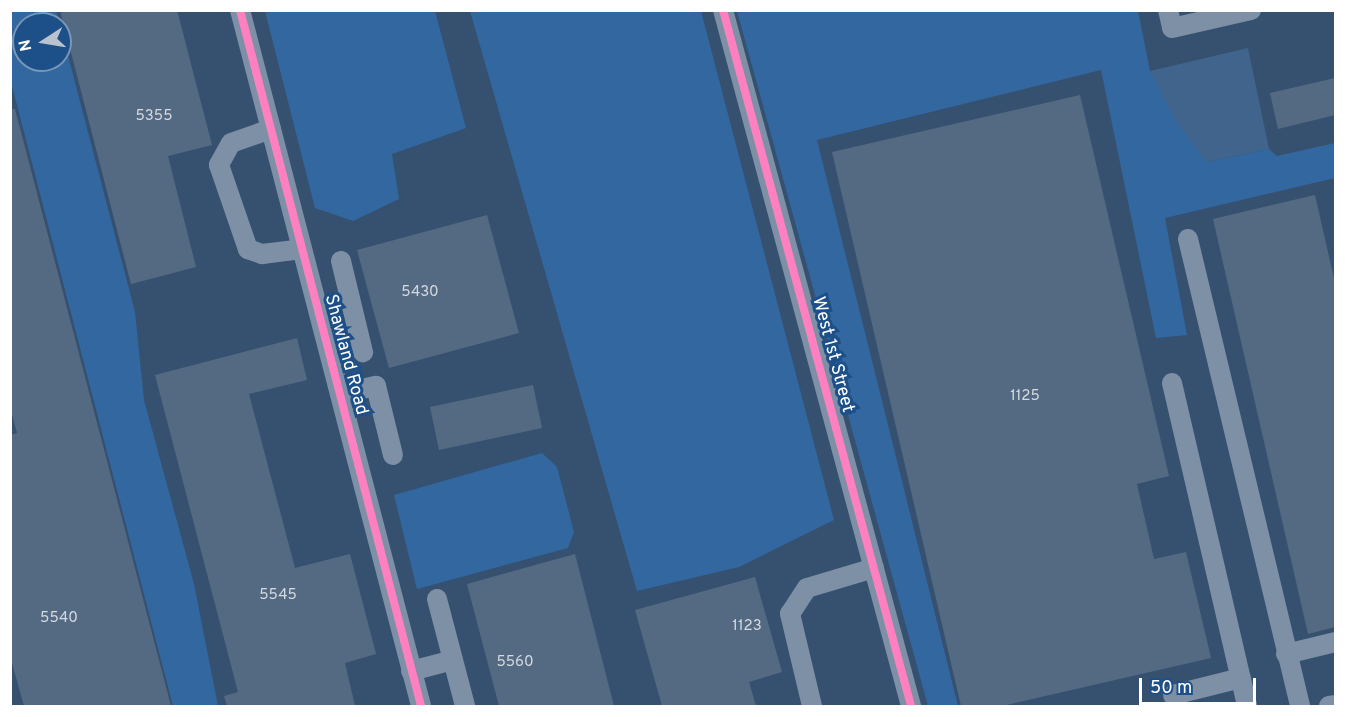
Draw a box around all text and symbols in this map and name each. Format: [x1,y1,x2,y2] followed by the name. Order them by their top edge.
[12,12,72,72] north arrow
[15,38,37,53] text: N
[136,108,172,126] house number: 5355
[401,284,439,302] house number: 5430
[319,292,371,418] street label: Shawland Road
[806,295,858,415] street label: West 1st Street
[1010,388,1040,406] house number: 1125
[259,587,297,605] house number: 5545
[40,610,78,628] house number: 5540
[732,618,762,636] house number: 1123
[496,654,534,672] house number: 5560
[1142,666,1259,704] scale bar
[1150,677,1192,700] text: 50 m

